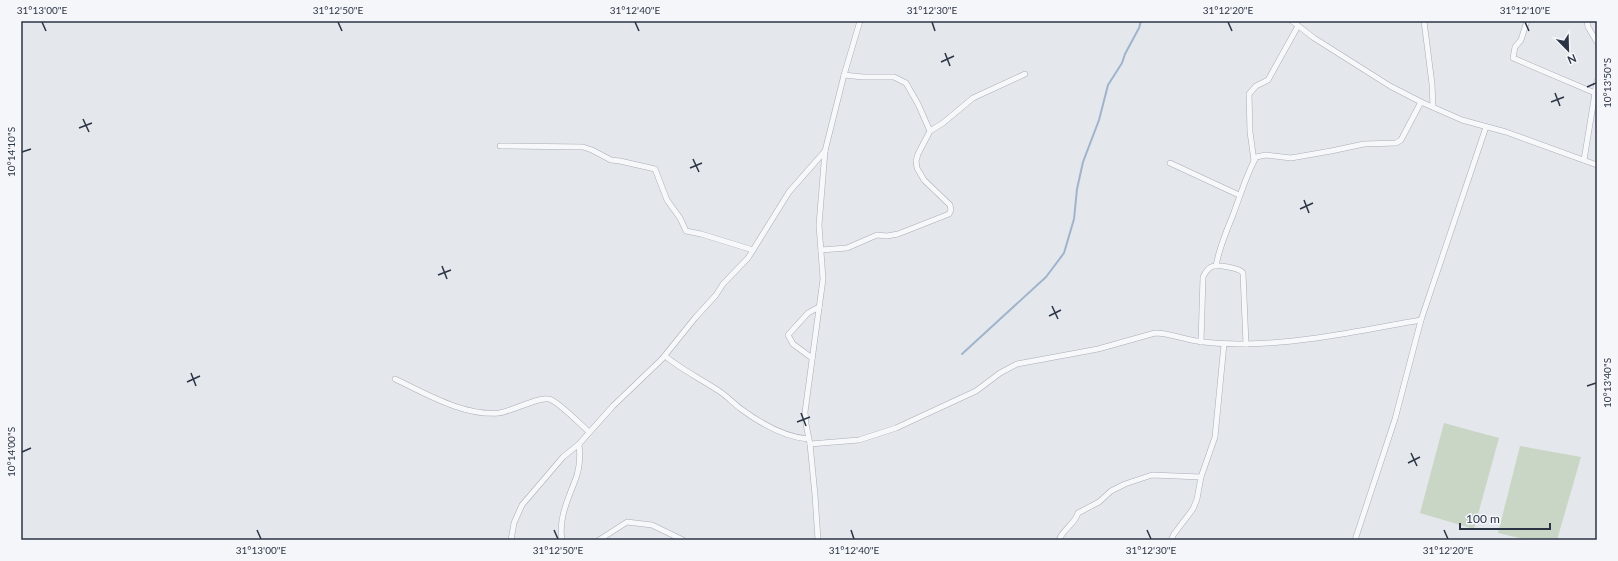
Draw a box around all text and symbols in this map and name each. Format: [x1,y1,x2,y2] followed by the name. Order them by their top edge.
[17,4,67,16] text: 31°13'00"E
[313,4,363,16] text: 31°12'50"E
[610,4,660,16] text: 31°12'40"E
[907,4,957,16] text: 31°12'30"E
[1203,4,1253,16] text: 31°12'20"E
[1500,4,1550,16] text: 31°12'10"E
[1548,30,1588,70] north arrow
[1566,52,1579,67] text: N
[1601,58,1613,108] text: 10°13'50"S
[5,127,17,177] text: 10°14'10"S
[1601,358,1613,408] text: 10°13'40"S
[5,427,17,477] text: 10°14'00"S
[1460,505,1550,531] scale bar
[1466,511,1500,526] text: 100 m
[236,544,286,556] text: 31°13'00"E
[533,544,583,556] text: 31°12'50"E
[829,544,879,556] text: 31°12'40"E
[1126,544,1176,556] text: 31°12'30"E
[1423,544,1473,556] text: 31°12'20"E

